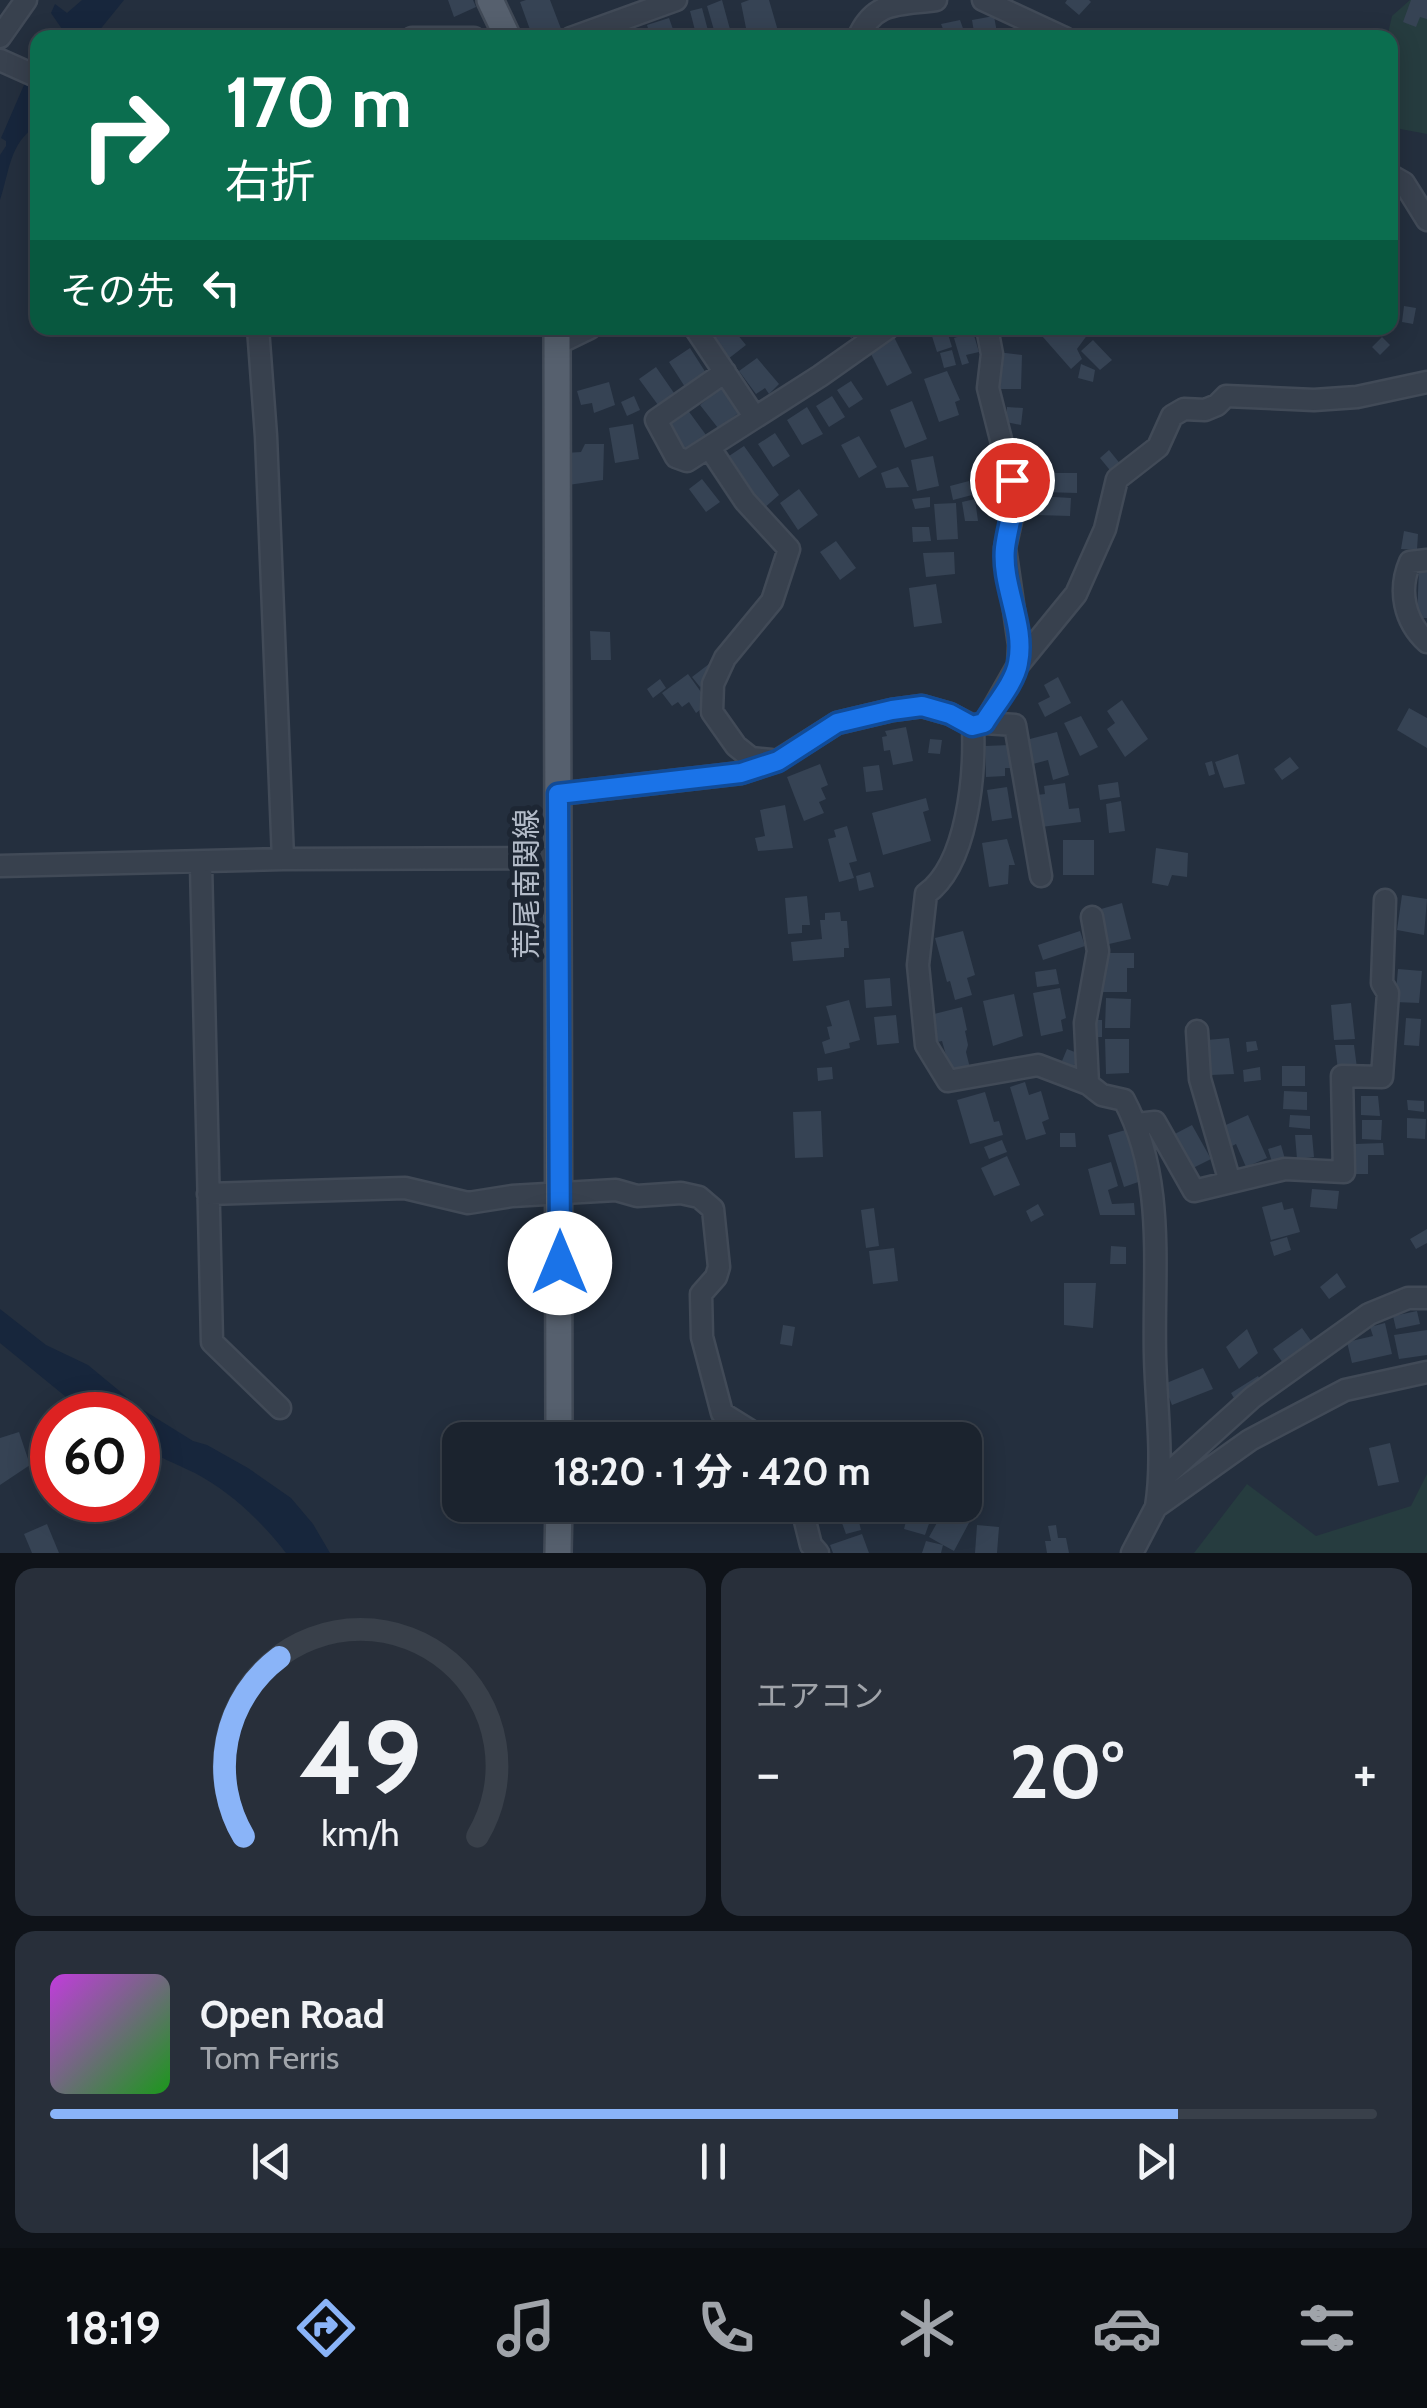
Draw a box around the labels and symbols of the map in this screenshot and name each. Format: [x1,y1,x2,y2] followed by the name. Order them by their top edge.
[970,438,1055,523] pin
[508,809,545,959] street label: 荒尾南関線
[508,1211,612,1315] position arrow
[30,1392,160,1522] speed limit sign: 60

